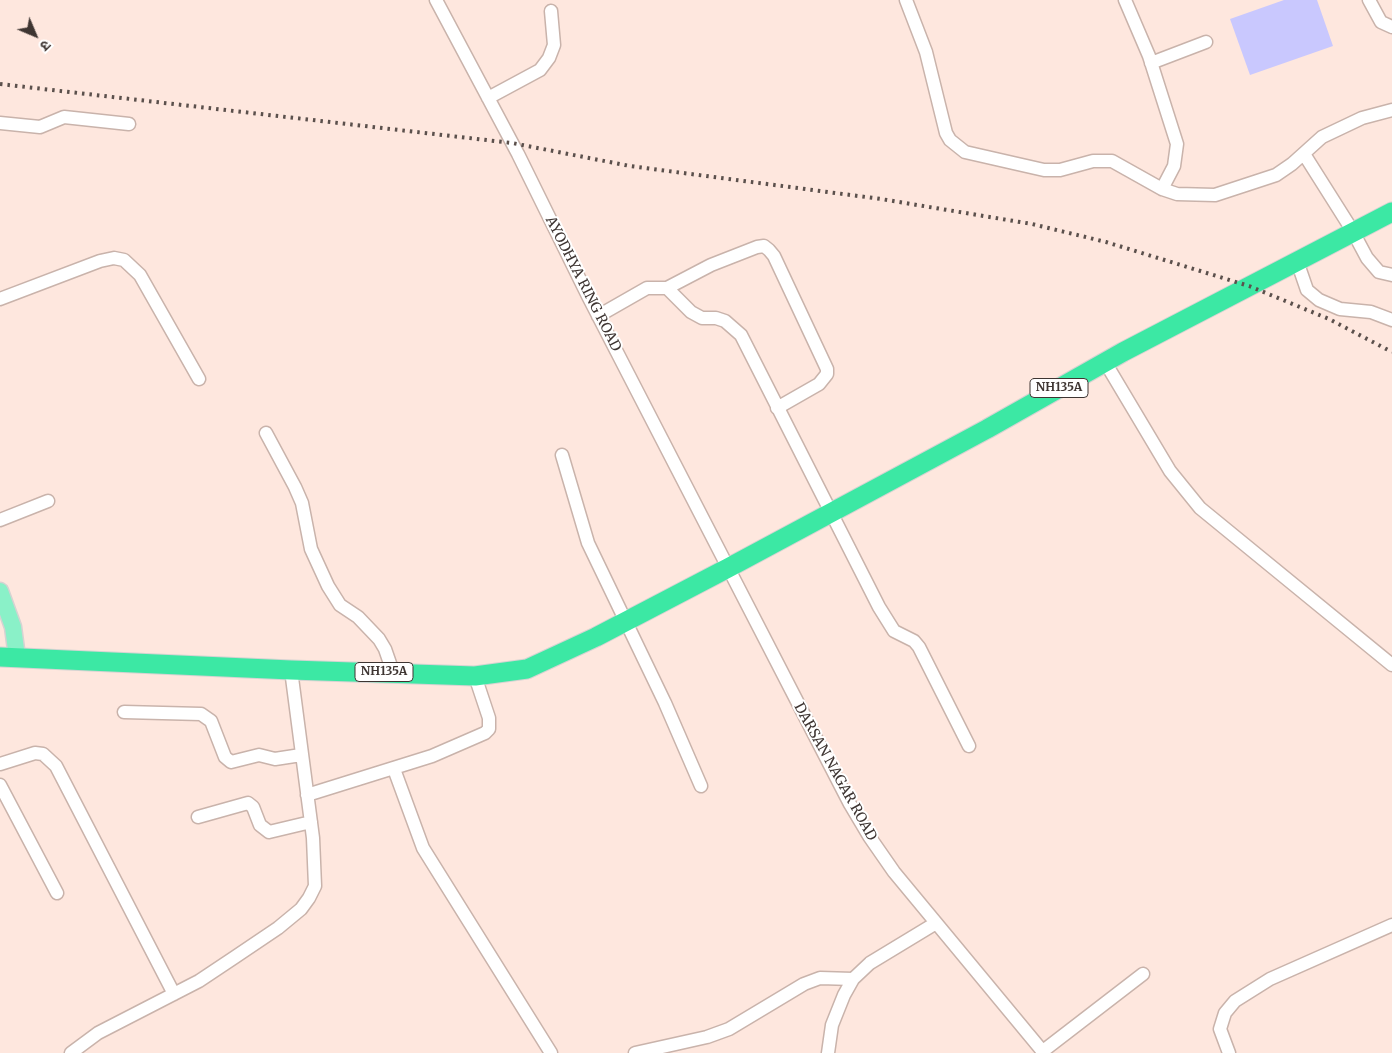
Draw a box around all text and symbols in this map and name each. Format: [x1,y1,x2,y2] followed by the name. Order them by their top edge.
[10,10,60,60] north arrow
[36,36,55,55] text: उ
[542,214,624,354] street label: AYODHYA RING ROAD
[1030,378,1088,398] road number: NH135A
[355,662,413,682] road number: NH135A
[790,700,880,844] street label: DARSAN NAGAR ROAD

